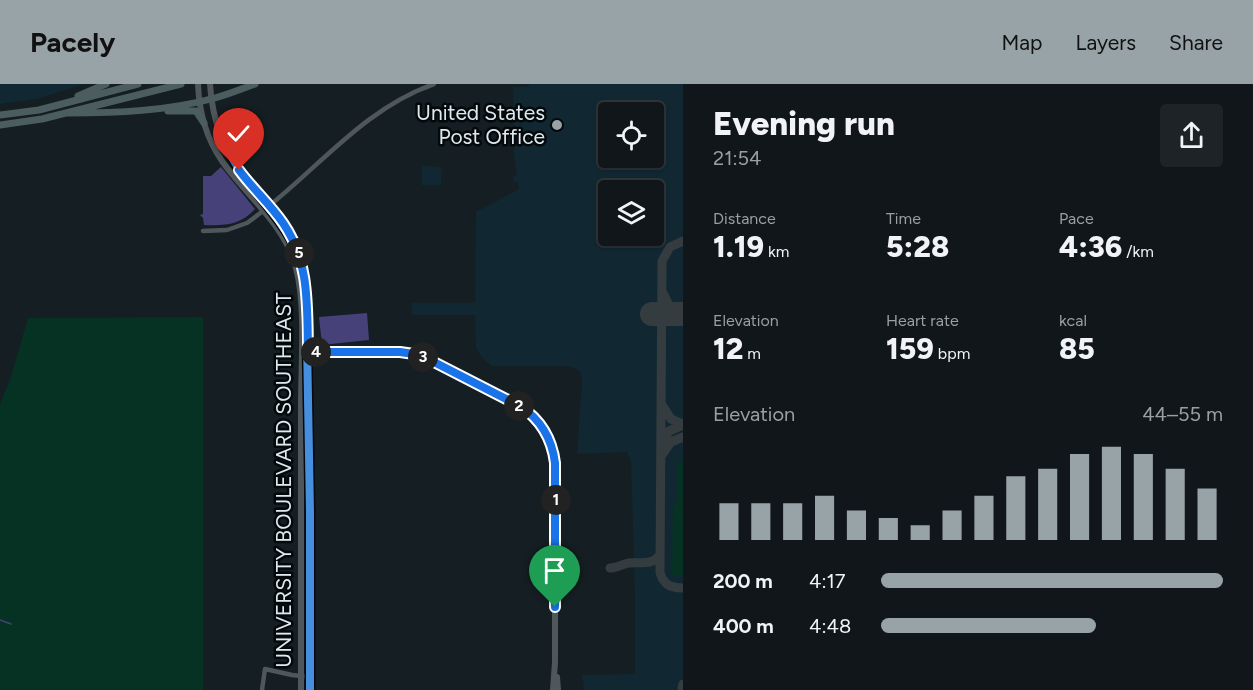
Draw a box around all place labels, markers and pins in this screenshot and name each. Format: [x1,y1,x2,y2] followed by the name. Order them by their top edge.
[416,100,545,149] place label: United States Post Office
[213,108,264,170] pin
[550,118,564,132] marker: United States Post Office
[284,238,314,268] pin: 5
[301,337,331,367] pin: 4
[408,342,438,372] pin: 3
[504,391,534,421] pin: 2
[541,485,571,515] pin: 1
[529,545,580,607] pin

